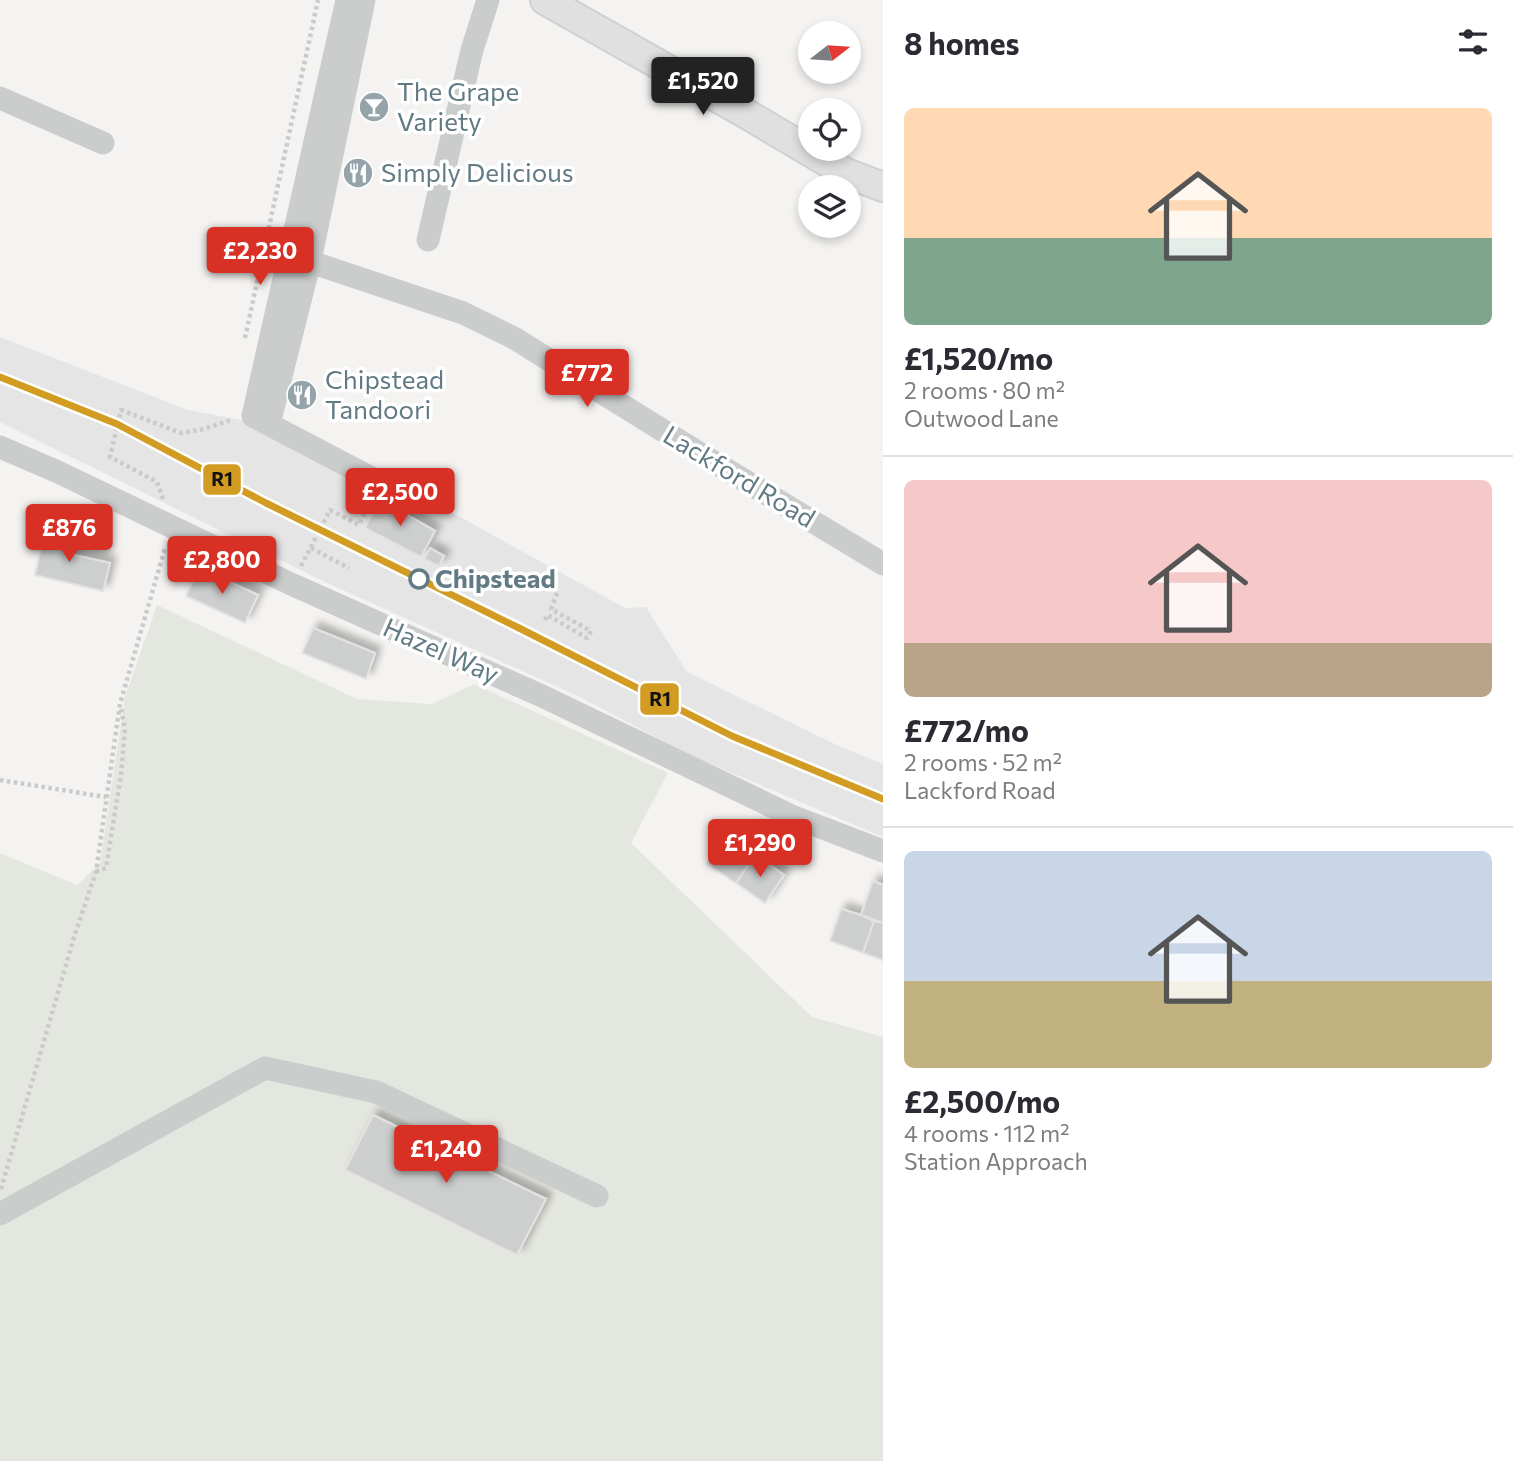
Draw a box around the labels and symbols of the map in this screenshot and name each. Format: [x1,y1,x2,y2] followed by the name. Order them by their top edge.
[798,21,861,84] north arrow
[646,58,760,117] pin: £1,520
[397,75,519,136] place label: The Grape Variety
[357,90,391,124] bar icon: The Grape Variety
[341,156,375,190] restaurant icon: Simply Delicious
[381,156,574,187] place label: Simply Delicious
[203,228,317,287] pin: £2,230
[546,350,628,409] pin: £772
[325,363,444,424] place label: Chipstead Tandoori
[285,378,319,412] restaurant icon: Chipstead Tandoori
[658,418,821,533] street label: Lackford Road
[202,463,242,496] line badge: R1
[211,467,233,490] text: R1
[343,468,457,528] pin: £2,500
[28,504,110,564] pin: £876
[165,536,279,596] pin: £2,800
[435,562,556,593] place label: Chipstead
[409,569,429,589] marker: Chipstead
[379,610,504,689] street label: Hazel Way
[639,682,680,716] line badge: R1
[649,687,671,710] text: R1
[703,820,817,879] pin: £1,290
[389,1126,503,1185] pin: £1,240

